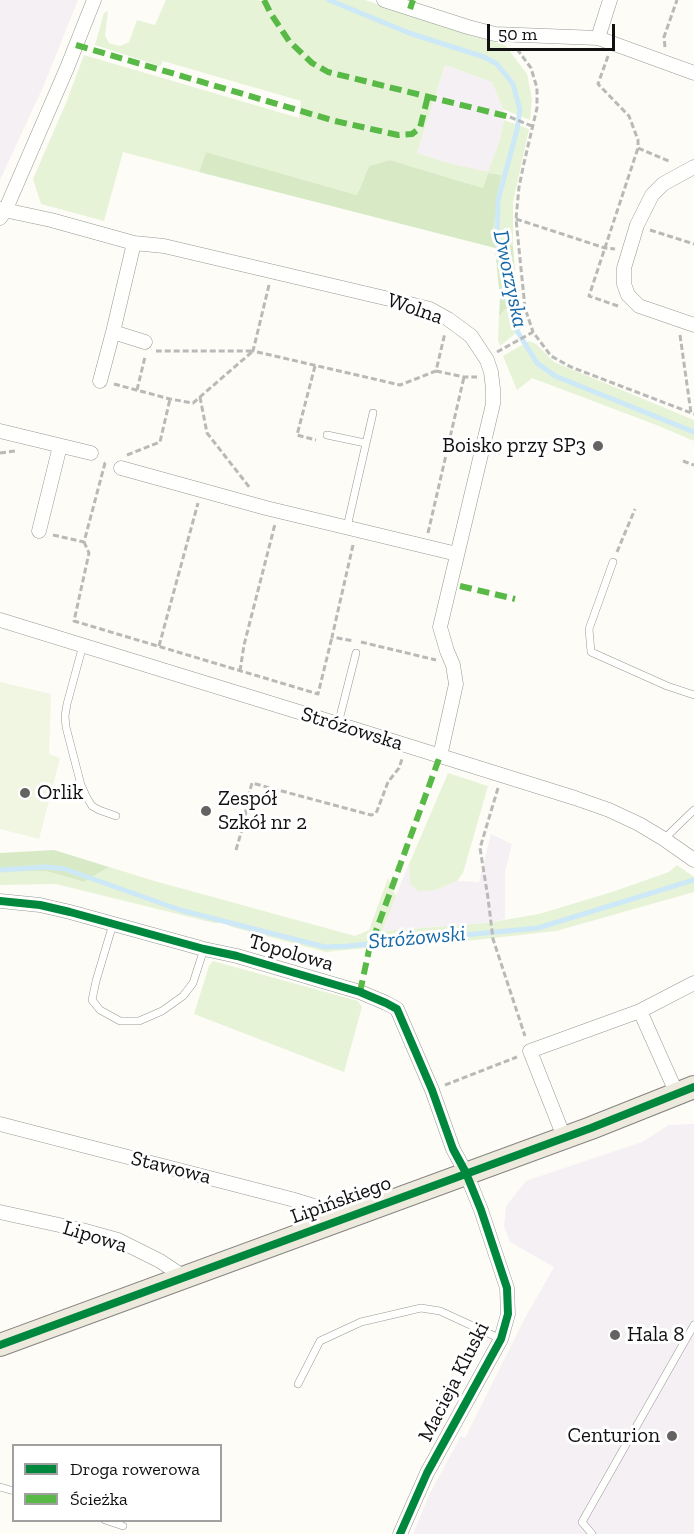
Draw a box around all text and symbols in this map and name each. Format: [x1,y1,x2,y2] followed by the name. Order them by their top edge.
[490,12,618,50] scale bar
[498,23,537,45] text: 50 m
[487,228,533,330] water label: Dworzyska
[384,288,446,330] street label: Wolna
[442,433,586,459] place label: Boisko przy SP3
[591,439,605,453] marker: Boisko przy SP3
[298,702,406,756] street label: Stróżowska
[37,780,83,806] place label: Orlik
[18,786,32,800] marker: Orlik
[218,786,307,836] place label: Zespół Szkół nr 2
[199,804,213,818] marker: Zespół Szkół nr 2
[367,921,467,955] water label: Stróżowski
[246,929,336,977] street label: Topolowa
[128,1146,214,1190] street label: Stawowa
[287,1170,395,1230] street label: Lipińskiego
[60,1215,130,1259] street label: Lipowa
[413,1318,495,1446] street label: Macieja Kluski
[627,1322,685,1348] place label: Hala 8
[608,1328,622,1342] marker: Hala 8
[567,1423,660,1449] place label: Centurion
[665,1429,679,1443] marker: Centurion
[12,1444,222,1522] legend
[70,1458,200,1480] text: Droga rowerowa
[70,1488,128,1510] text: Ścieżka

